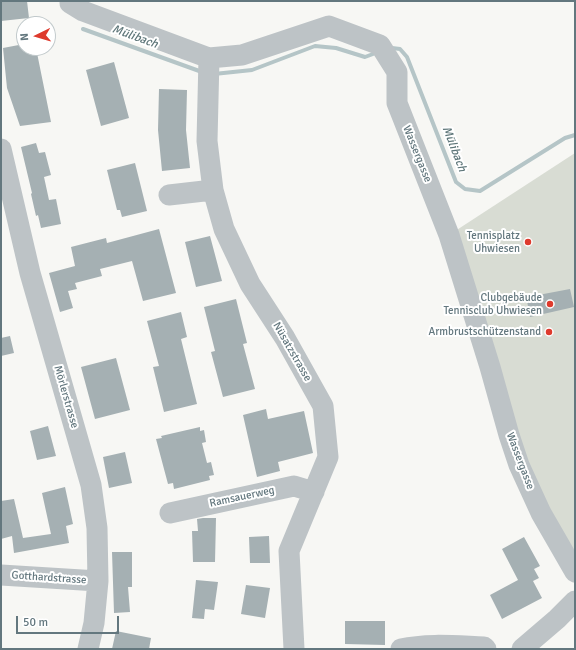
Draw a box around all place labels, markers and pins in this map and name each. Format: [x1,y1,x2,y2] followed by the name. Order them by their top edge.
[467,229,520,255] place label: Tennisplatz Uhwiesen
[523,237,533,247] marker: Tennisplatz Uhwiesen
[444,291,542,317] place label: Clubgebäude Tennisclub Uhwiesen
[545,299,555,309] marker: Clubgebäude Tennisclub Uhwiesen
[429,325,541,339] place label: Armbrustschützenstand
[544,327,554,337] marker: Armbrustschützenstand

